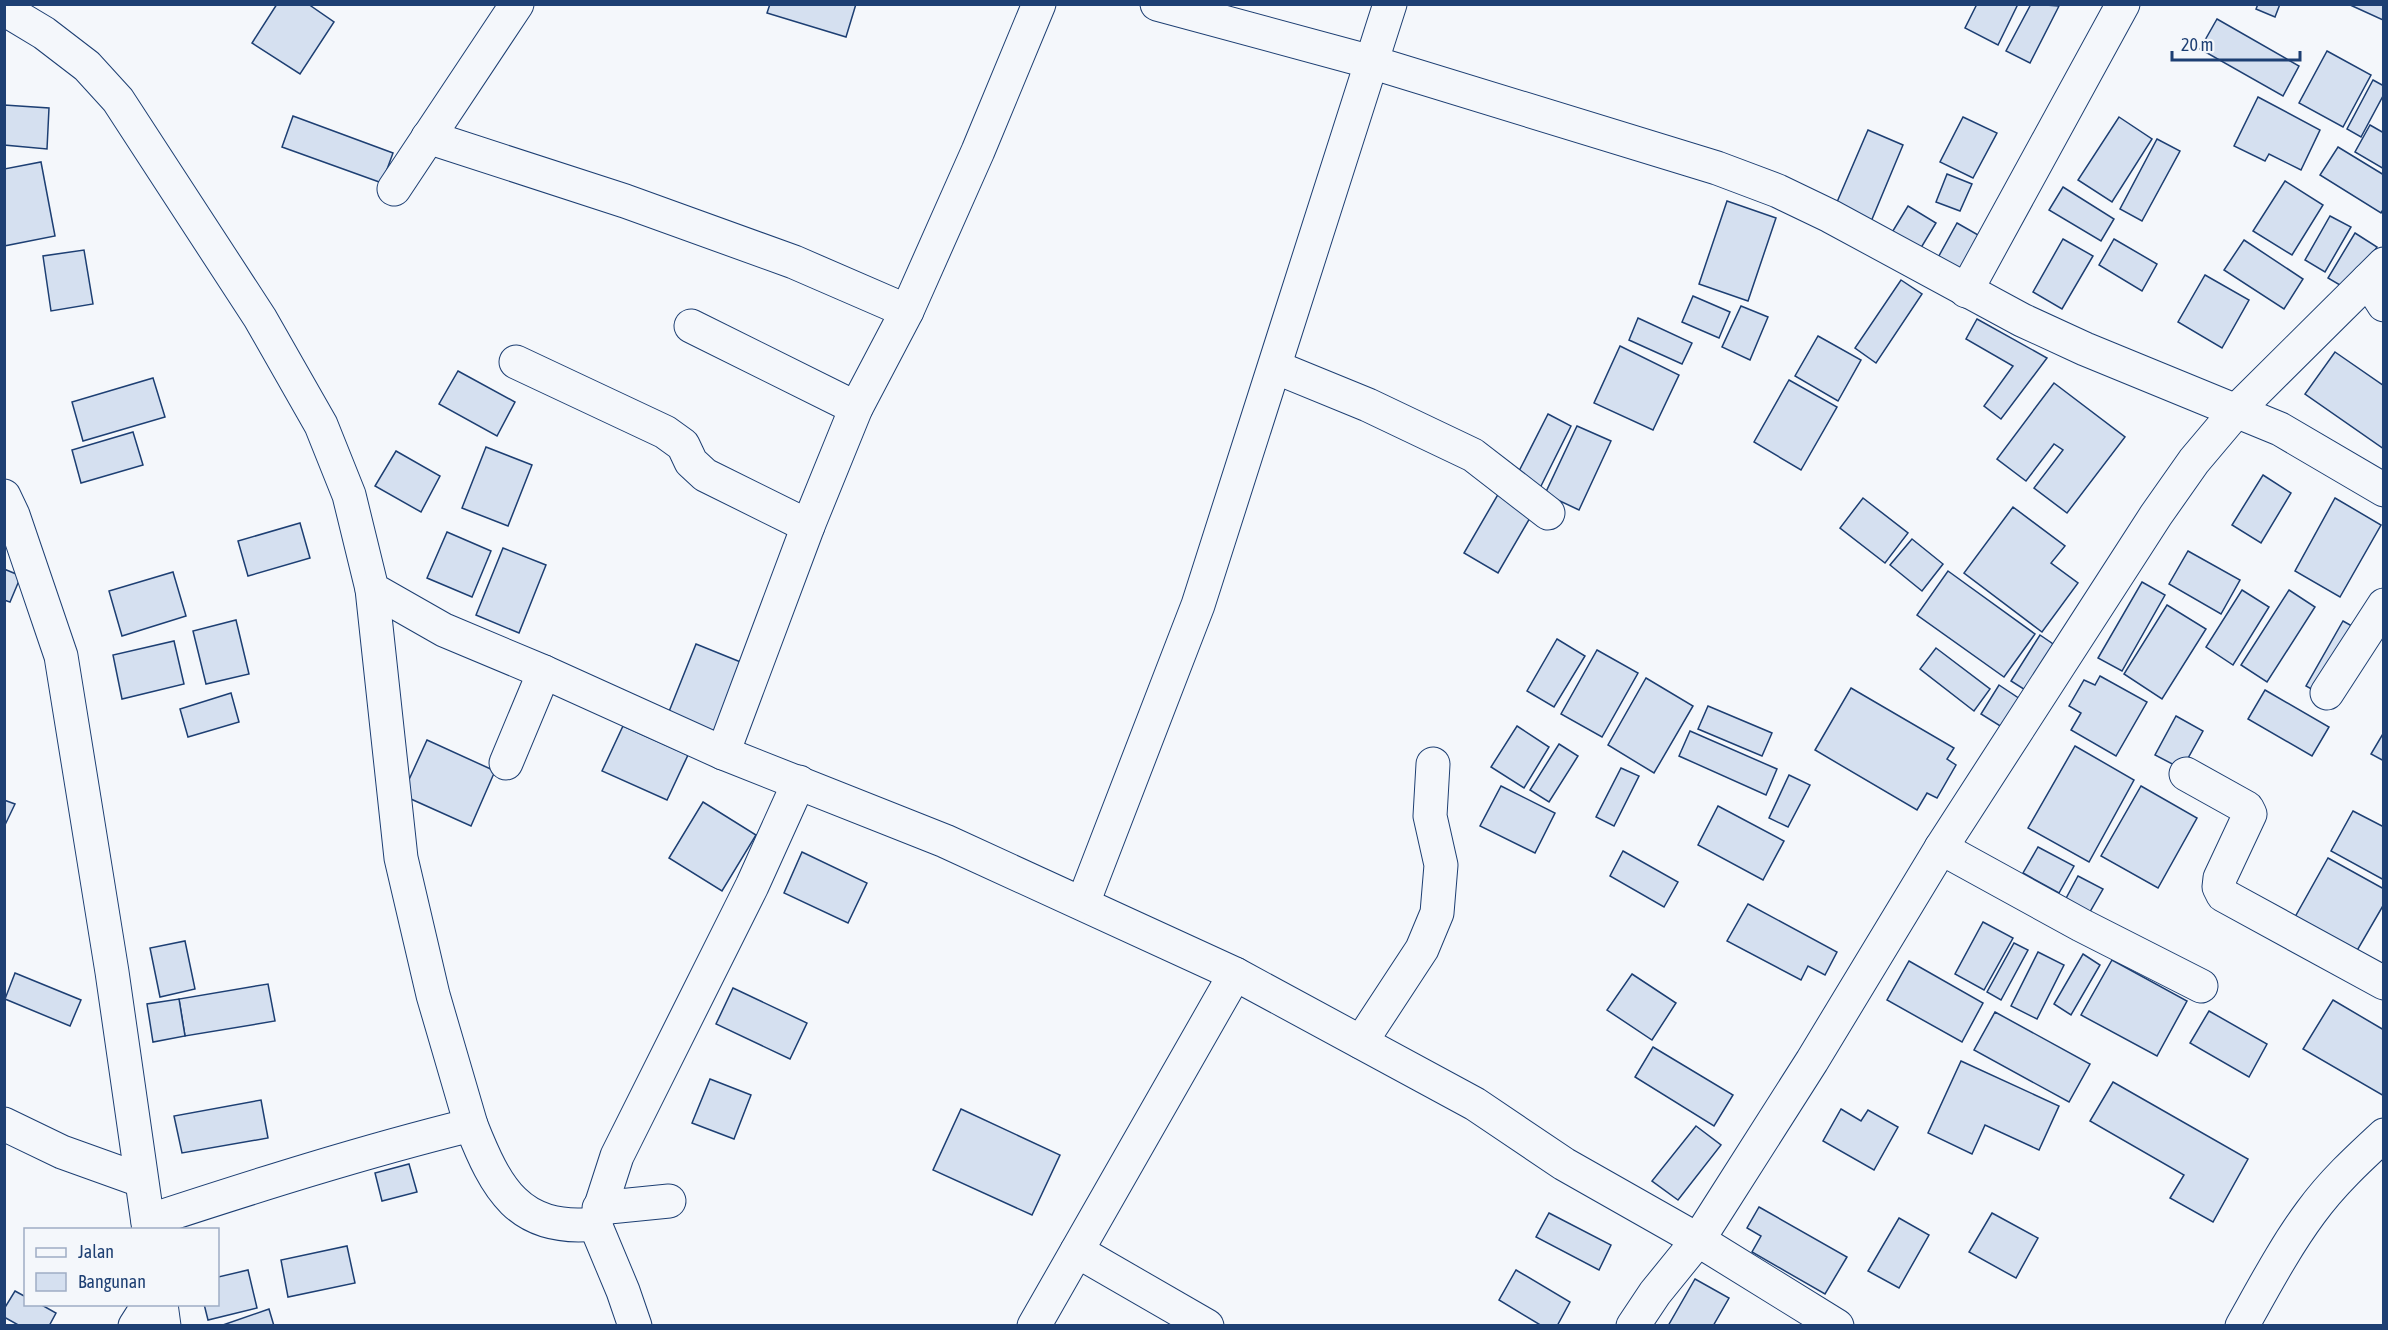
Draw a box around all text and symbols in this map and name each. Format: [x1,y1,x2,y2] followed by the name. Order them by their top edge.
[2172,24,2300,62] scale bar
[2181,34,2213,55] text: 20 m
[24,1228,219,1306] legend
[78,1241,114,1262] text: Jalan
[78,1271,146,1292] text: Bangunan

